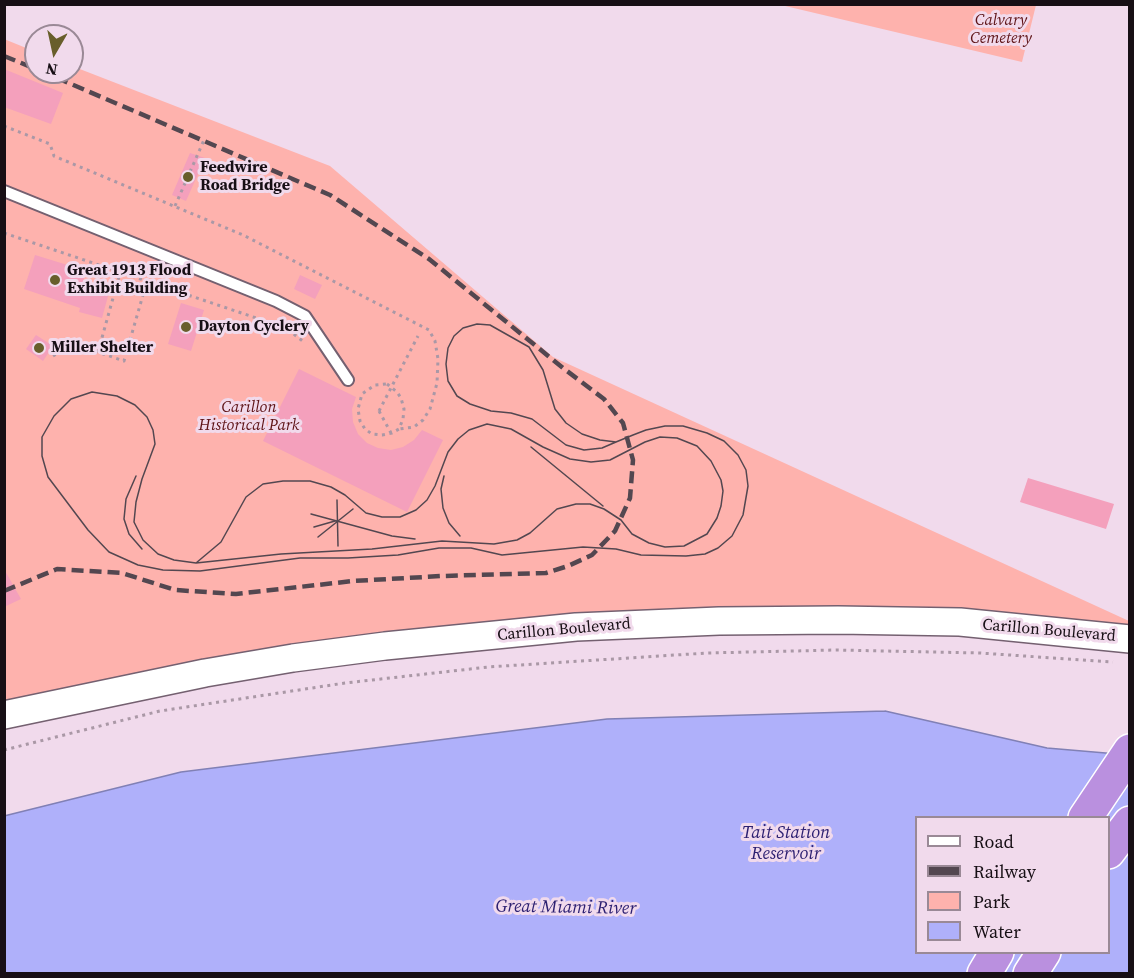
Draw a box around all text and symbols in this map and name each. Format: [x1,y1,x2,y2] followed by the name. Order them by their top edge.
[970,11,1032,49] park label: Calvary Cemetery
[24,24,84,84] north arrow
[44,58,59,82] text: N
[200,158,290,196] place label: Feedwire Road Bridge
[181,170,195,184] marker: Feedwire Road Bridge
[67,261,191,299] place label: Great 1913 Flood Exhibit Building
[48,273,62,287] marker: Great 1913 Flood Exhibit Building
[198,317,309,337] place label: Dayton Cyclery
[179,320,193,334] marker: Dayton Cyclery
[51,338,153,358] place label: Miller Shelter
[32,341,46,355] marker: Miller Shelter
[199,398,299,436] park label: Carillon Historical Park
[497,615,631,645] street label: Carillon Boulevard
[982,616,1116,646] street label: Carillon Boulevard
[915,816,1110,954] legend
[742,822,830,864] water label: Tait Station Reservoir
[973,829,1014,854] text: Road
[973,859,1036,884] text: Railway
[973,889,1010,914] text: Park
[495,896,637,920] water label: Great Miami River
[973,919,1021,944] text: Water

